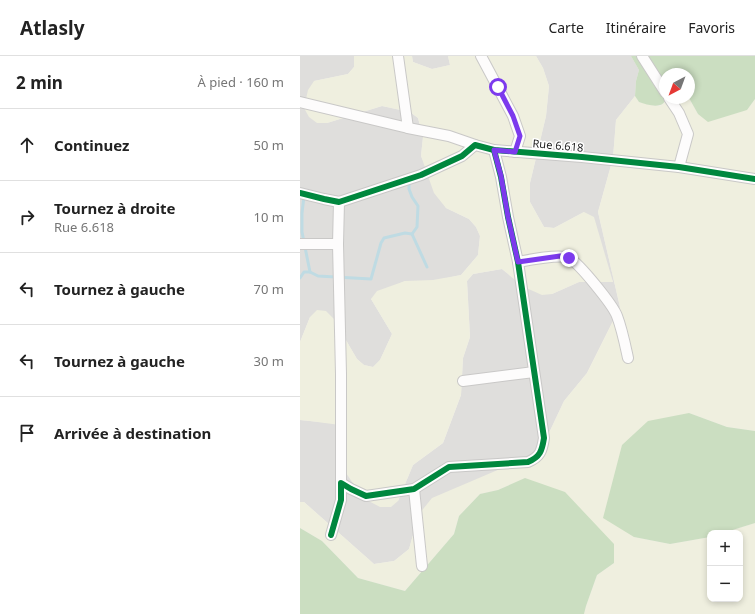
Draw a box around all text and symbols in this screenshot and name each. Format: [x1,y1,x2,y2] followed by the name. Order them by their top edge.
[20,15,85,41] text: Atlasly
[548,18,584,37] text: Carte
[606,18,666,37] text: Itinéraire
[688,18,735,37] text: Favoris
[659,68,695,104] north arrow
[16,71,63,94] text: 2 min
[198,73,284,91] text: À pied · 160 m
[489,78,507,96] route start
[16,134,38,156] icon: ahead
[54,135,129,155] text: Continuez
[532,135,584,155] street label: Rue 6.618
[254,136,284,154] text: 50 m
[54,198,175,218] text: Tournez à droite
[16,206,38,228] icon: right
[254,208,284,226] text: 10 m
[54,218,114,236] text: Rue 6.618
[560,249,578,267] route end
[16,278,38,300] icon: left
[54,279,185,299] text: Tournez à gauche
[254,280,284,298] text: 70 m
[16,350,38,372] icon: left
[54,351,185,371] text: Tournez à gauche
[254,352,284,370] text: 30 m
[16,422,38,444] icon: arrive
[54,423,211,443] text: Arrivée à destination
[707,530,743,602] map controls
[707,530,743,566] button: +
[707,566,743,602] button: −

